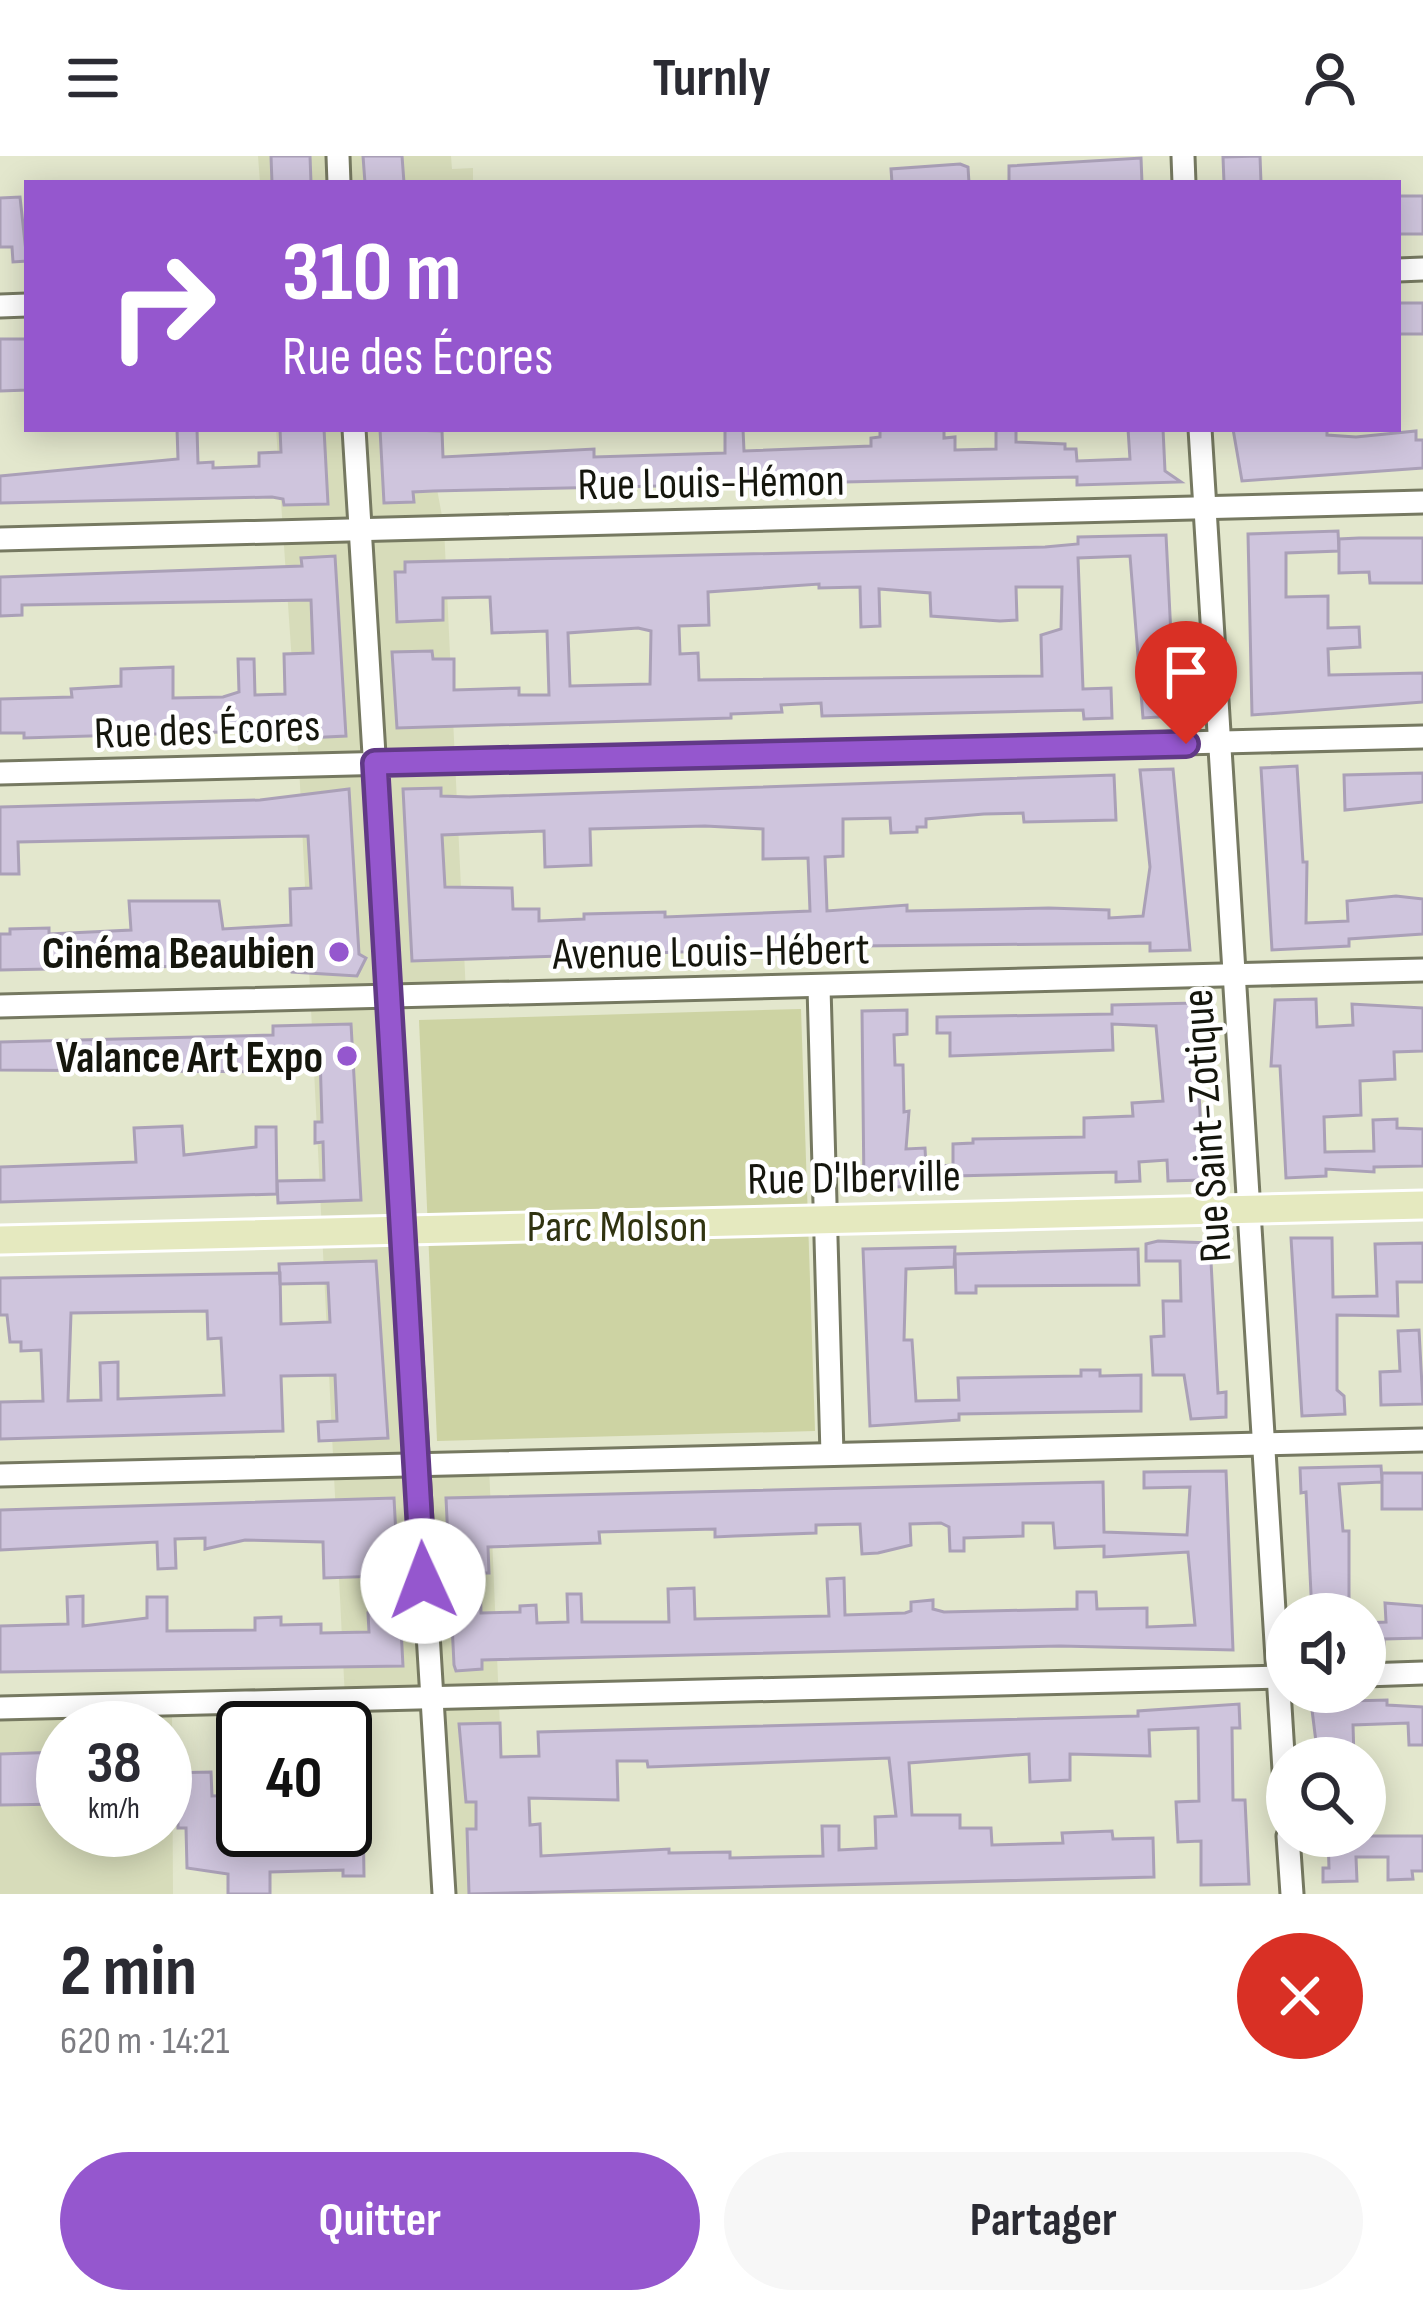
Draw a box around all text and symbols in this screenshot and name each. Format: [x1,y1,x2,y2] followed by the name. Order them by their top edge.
[60,45,126,111] icon: menu
[1297,45,1363,111] icon: person
[652,46,771,111] text: Turnly
[282,223,461,324] text: 310 m
[84,228,240,384] icon: right
[282,325,553,390] text: Rue des Écores
[577,454,845,513] street label: Rue Louis-Hémon
[1135,621,1237,744] pin
[1153,639,1219,705] icon: arrive
[93,699,321,762] street label: Rue des Écores
[551,922,870,983] street label: Avenue Louis-Hébert
[42,927,315,982] place label: Cinéma Beaubien
[326,939,352,965] marker: Cinéma Beaubien
[1171,987,1244,1264] street label: Rue Saint-Zotique
[56,1031,323,1086] place label: Valance Art Expo
[334,1043,360,1069] marker: Valance Art Expo
[747,1149,961,1208] street label: Rue D'Iberville
[527,1200,707,1255] park label: Parc Molson
[360,1518,486,1644] position arrow
[1266,1593,1386,1857] map controls
[1266,1593,1386,1713] button: sound
[216,1701,372,1857] speed limit sign: 40
[86,1728,142,1800] text: 38
[1266,1737,1386,1857] button: search
[88,1791,140,1827] text: km/h
[60,1929,197,2016] text: 2 min
[1237,1933,1363,2059] button: close
[60,2018,229,2065] text: 620 m · 14:21
[60,2152,700,2290] button: Quitter
[724,2152,1363,2290] button: Partager

